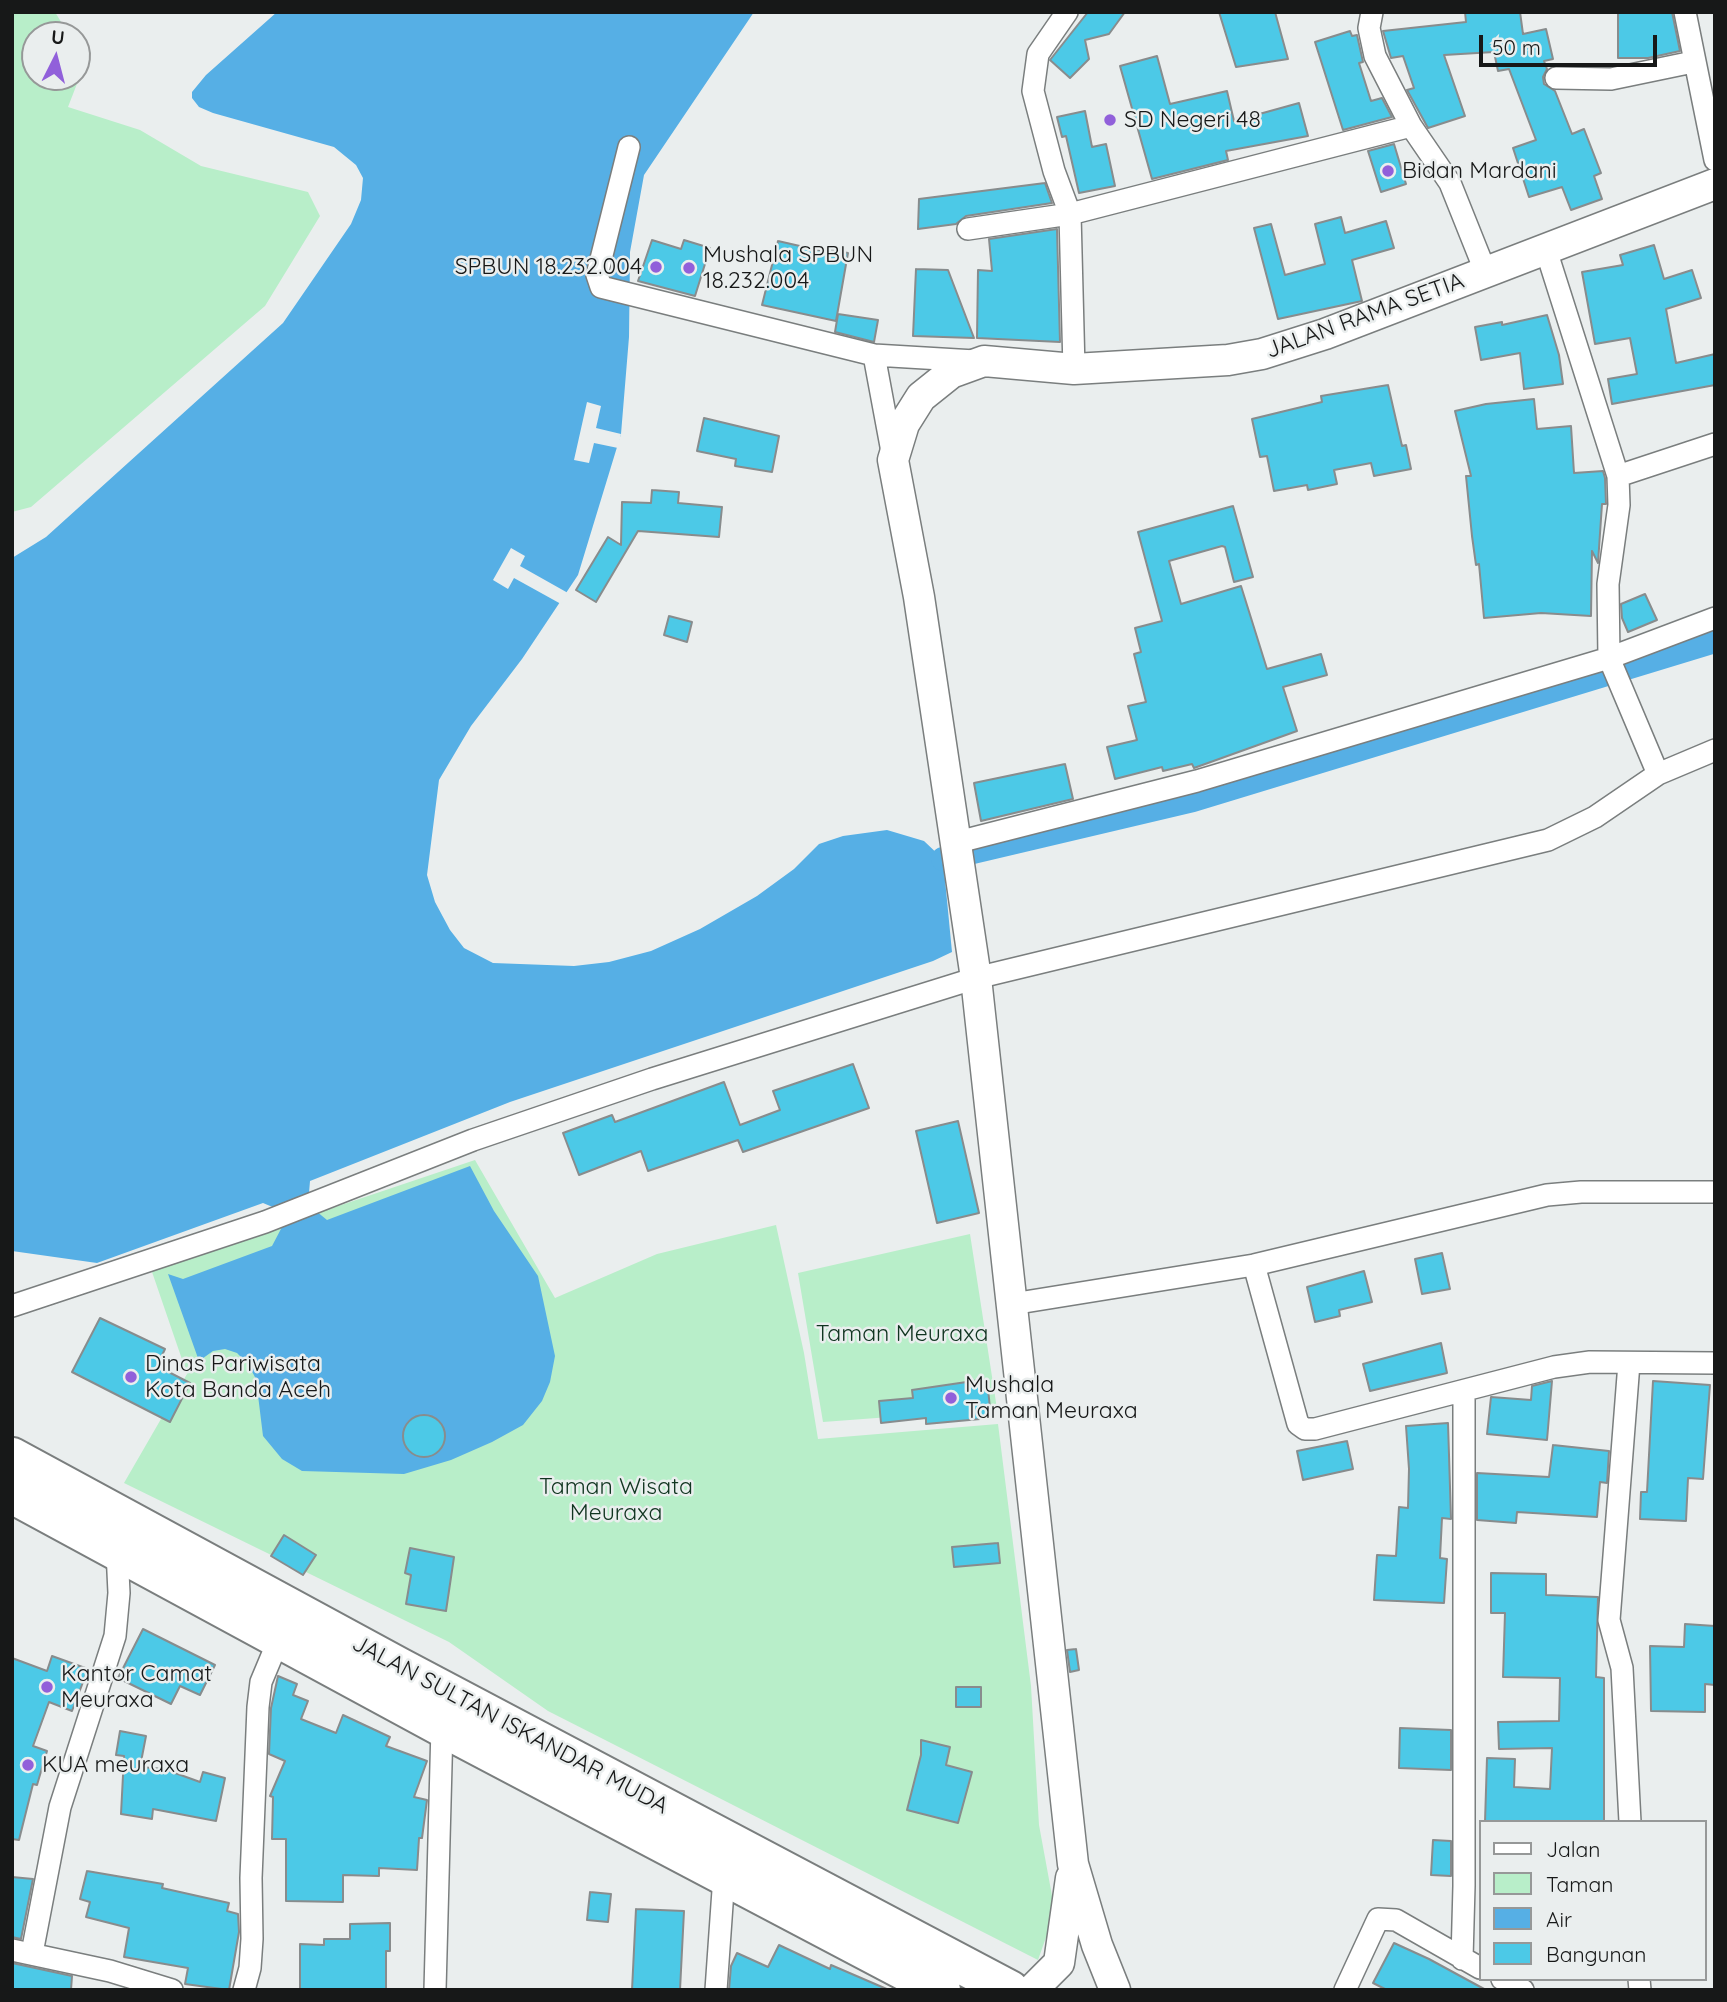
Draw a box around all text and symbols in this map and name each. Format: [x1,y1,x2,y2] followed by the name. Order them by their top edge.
[21,21,91,91] north arrow
[1482,21,1660,65] scale bar
[50,24,66,50] text: U
[1492,34,1541,60] text: 50 m
[1124,106,1261,134] place label: SD Negeri 48
[1102,112,1118,128] marker: SD Negeri 48
[1402,157,1557,185] place label: Bidan Mardani
[1380,163,1396,179] marker: Bidan Mardani
[703,241,873,295] place label: Mushala SPBUN 18.232.004
[455,253,642,281] place label: SPBUN 18.232.004
[648,259,664,275] marker: SPBUN 18.232.004
[681,260,697,276] marker: Mushala SPBUN 18.232.004
[1262,267,1468,365] street label: JALAN RAMA SETIA
[816,1320,988,1348] park label: Taman Meuraxa
[145,1350,331,1404] place label: Dinas Pariwisata Kota Banda Aceh
[123,1369,139,1385] marker: Dinas Pariwisata Kota Banda Aceh
[965,1371,1138,1425] place label: Mushala Taman Meuraxa
[943,1390,959,1406] marker: Mushala Taman Meuraxa
[539,1473,693,1527] park label: Taman Wisata Meuraxa
[347,1630,673,1820] street label: JALAN SULTAN ISKANDAR MUDA
[61,1660,212,1714] place label: Kantor Camat Meuraxa
[39,1679,55,1695] marker: Kantor Camat Meuraxa
[42,1751,189,1779] place label: KUA meuraxa
[20,1757,36,1773] marker: KUA meuraxa
[1478,1820,1706,1981] legend
[1546,1836,1600,1862] text: Jalan
[1546,1871,1613,1897] text: Taman
[1546,1906,1572,1932] text: Air
[1546,1941,1646,1967] text: Bangunan

